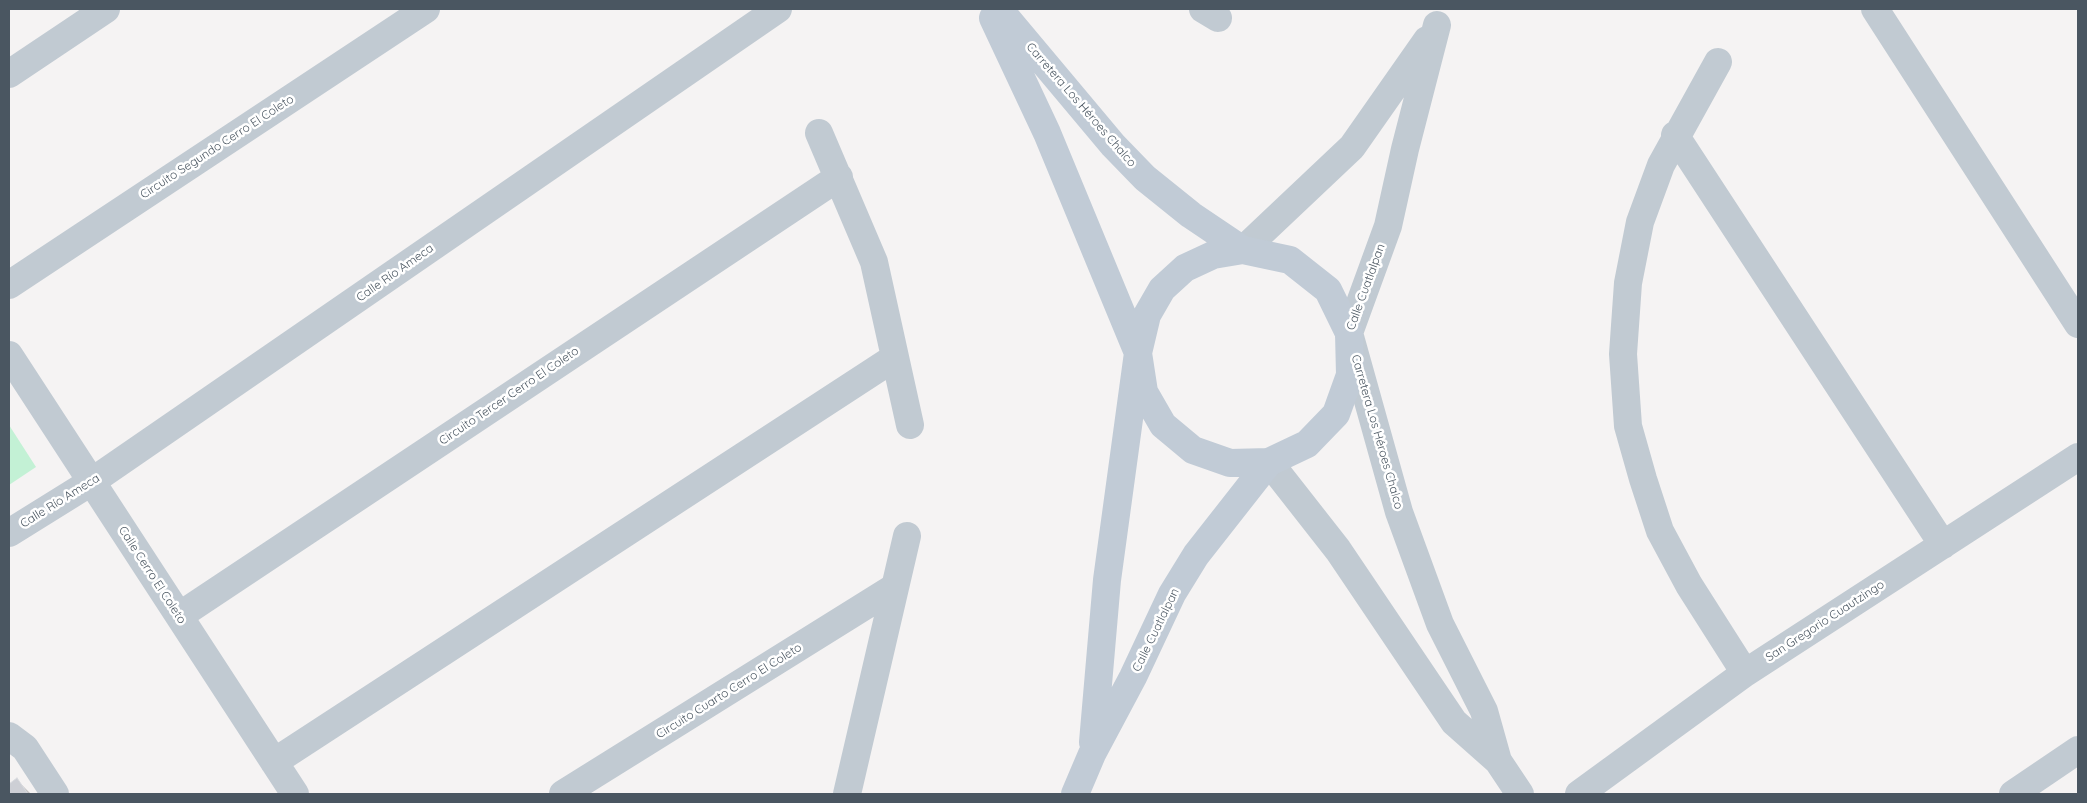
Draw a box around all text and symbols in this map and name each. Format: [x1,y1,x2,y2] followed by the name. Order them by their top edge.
[1023,40,1139,170] street label: Carretera Los Héroes Chalco
[138,92,296,202] street label: Circuito Segundo Cerro El Coleto
[354,241,436,305] street label: Calle Río Ameca
[1344,242,1388,332] street label: Calle Cuatlalpan
[436,344,582,448] street label: Circuito Tercer Cerro El Coleto
[1348,353,1406,511] street label: Carretera Los Héroes Chalco
[18,471,102,531] street label: Calle Río Ameca
[115,524,189,626] street label: Calle Cerro El Coleto
[1763,577,1887,665] street label: San Gregorio Cuautzingo
[1130,586,1182,674] street label: Calle Cuatlalpan
[654,640,804,742] street label: Circuito Cuarto Cerro El Coleto

